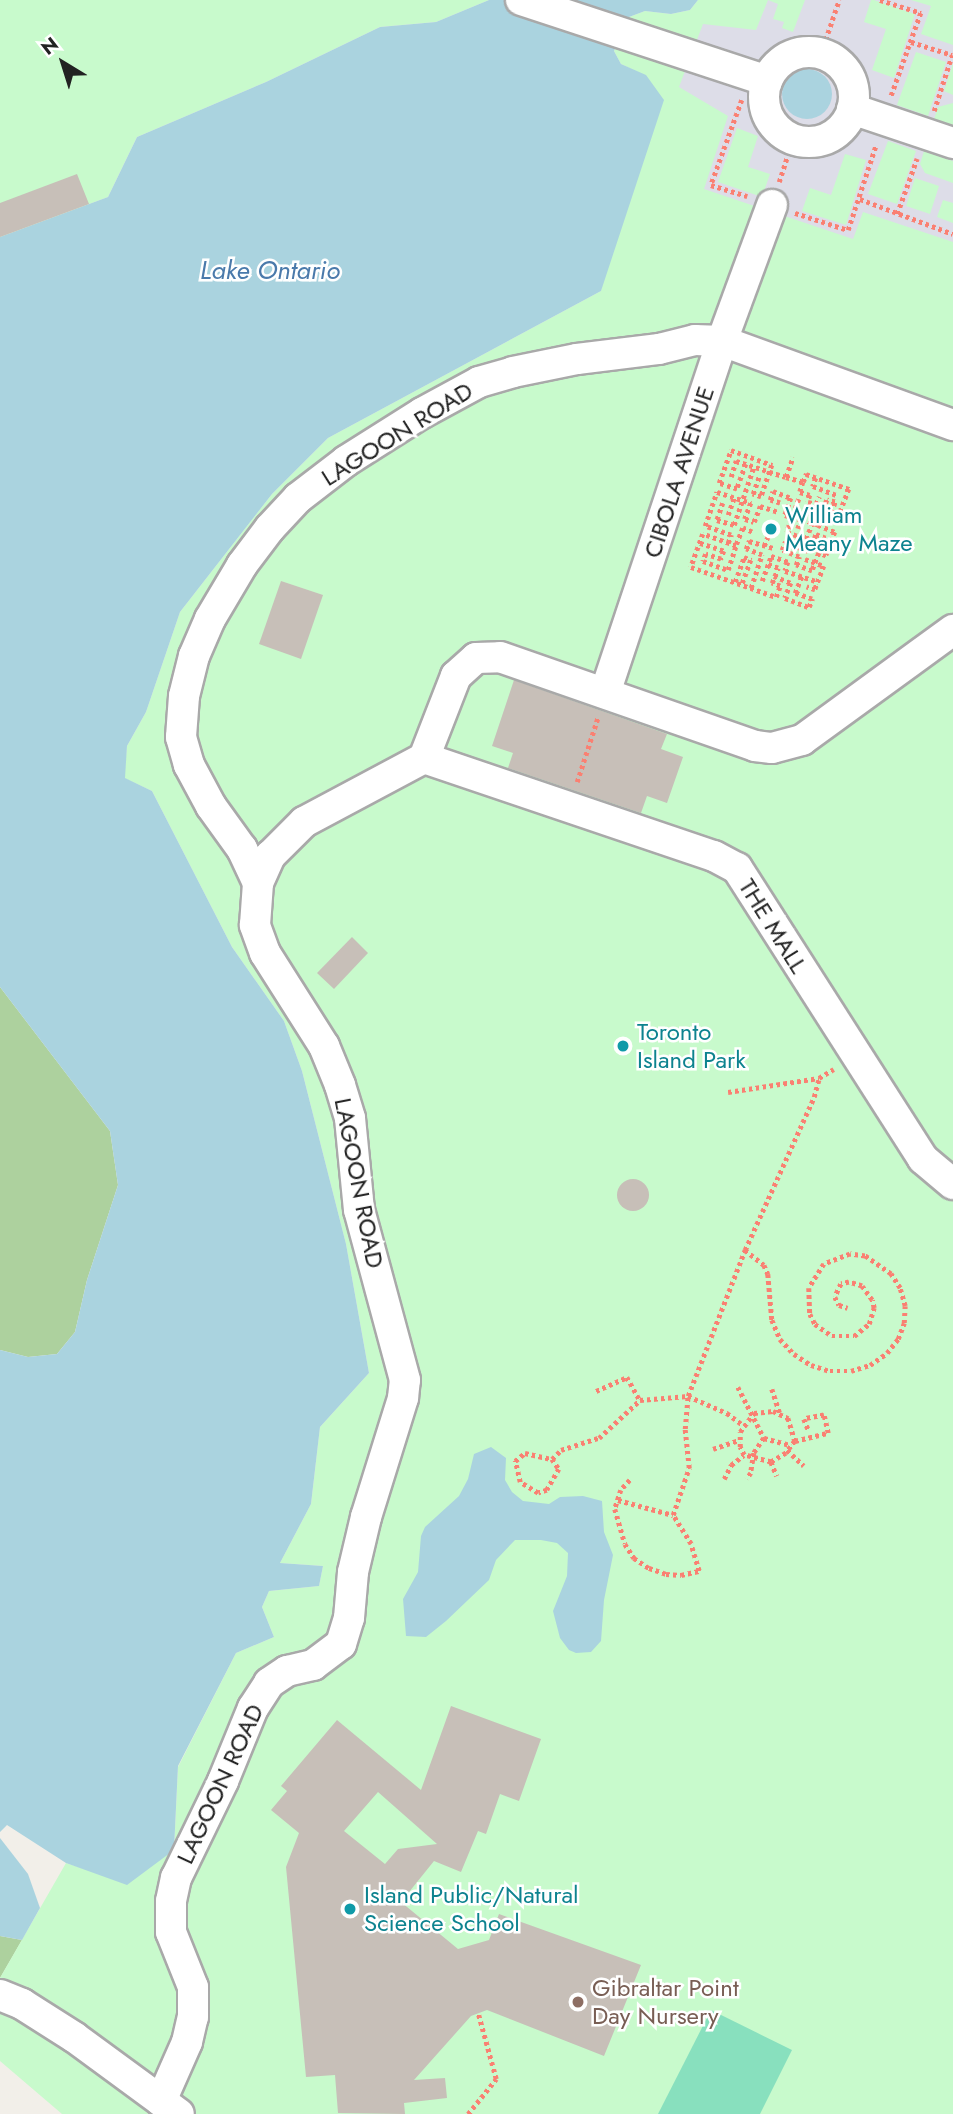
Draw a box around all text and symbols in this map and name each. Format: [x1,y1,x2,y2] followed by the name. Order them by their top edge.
[28,28,98,98] north arrow
[36,31,64,61] text: N
[200,255,340,287] water label: Lake Ontario
[316,376,478,492] street label: LAGOON ROAD
[638,383,720,561] street label: CIBOLA AVENUE
[785,501,913,557] place label: William Meany Maze
[763,521,779,537] marker: William Meany Maze
[733,874,813,978] street label: THE MALL
[637,1018,746,1074] place label: Toronto Island Park
[615,1038,631,1054] marker: Toronto Island Park
[328,1095,390,1271] street label: LAGOON ROAD
[170,1700,270,1868] street label: LAGOON ROAD
[364,1881,578,1937] place label: Island Public/Natural Science School
[342,1901,358,1917] marker: Island Public/Natural Science School
[592,1974,739,2030] place label: Gibraltar Point Day Nursery
[570,1994,586,2010] marker: Gibraltar Point Day Nursery

